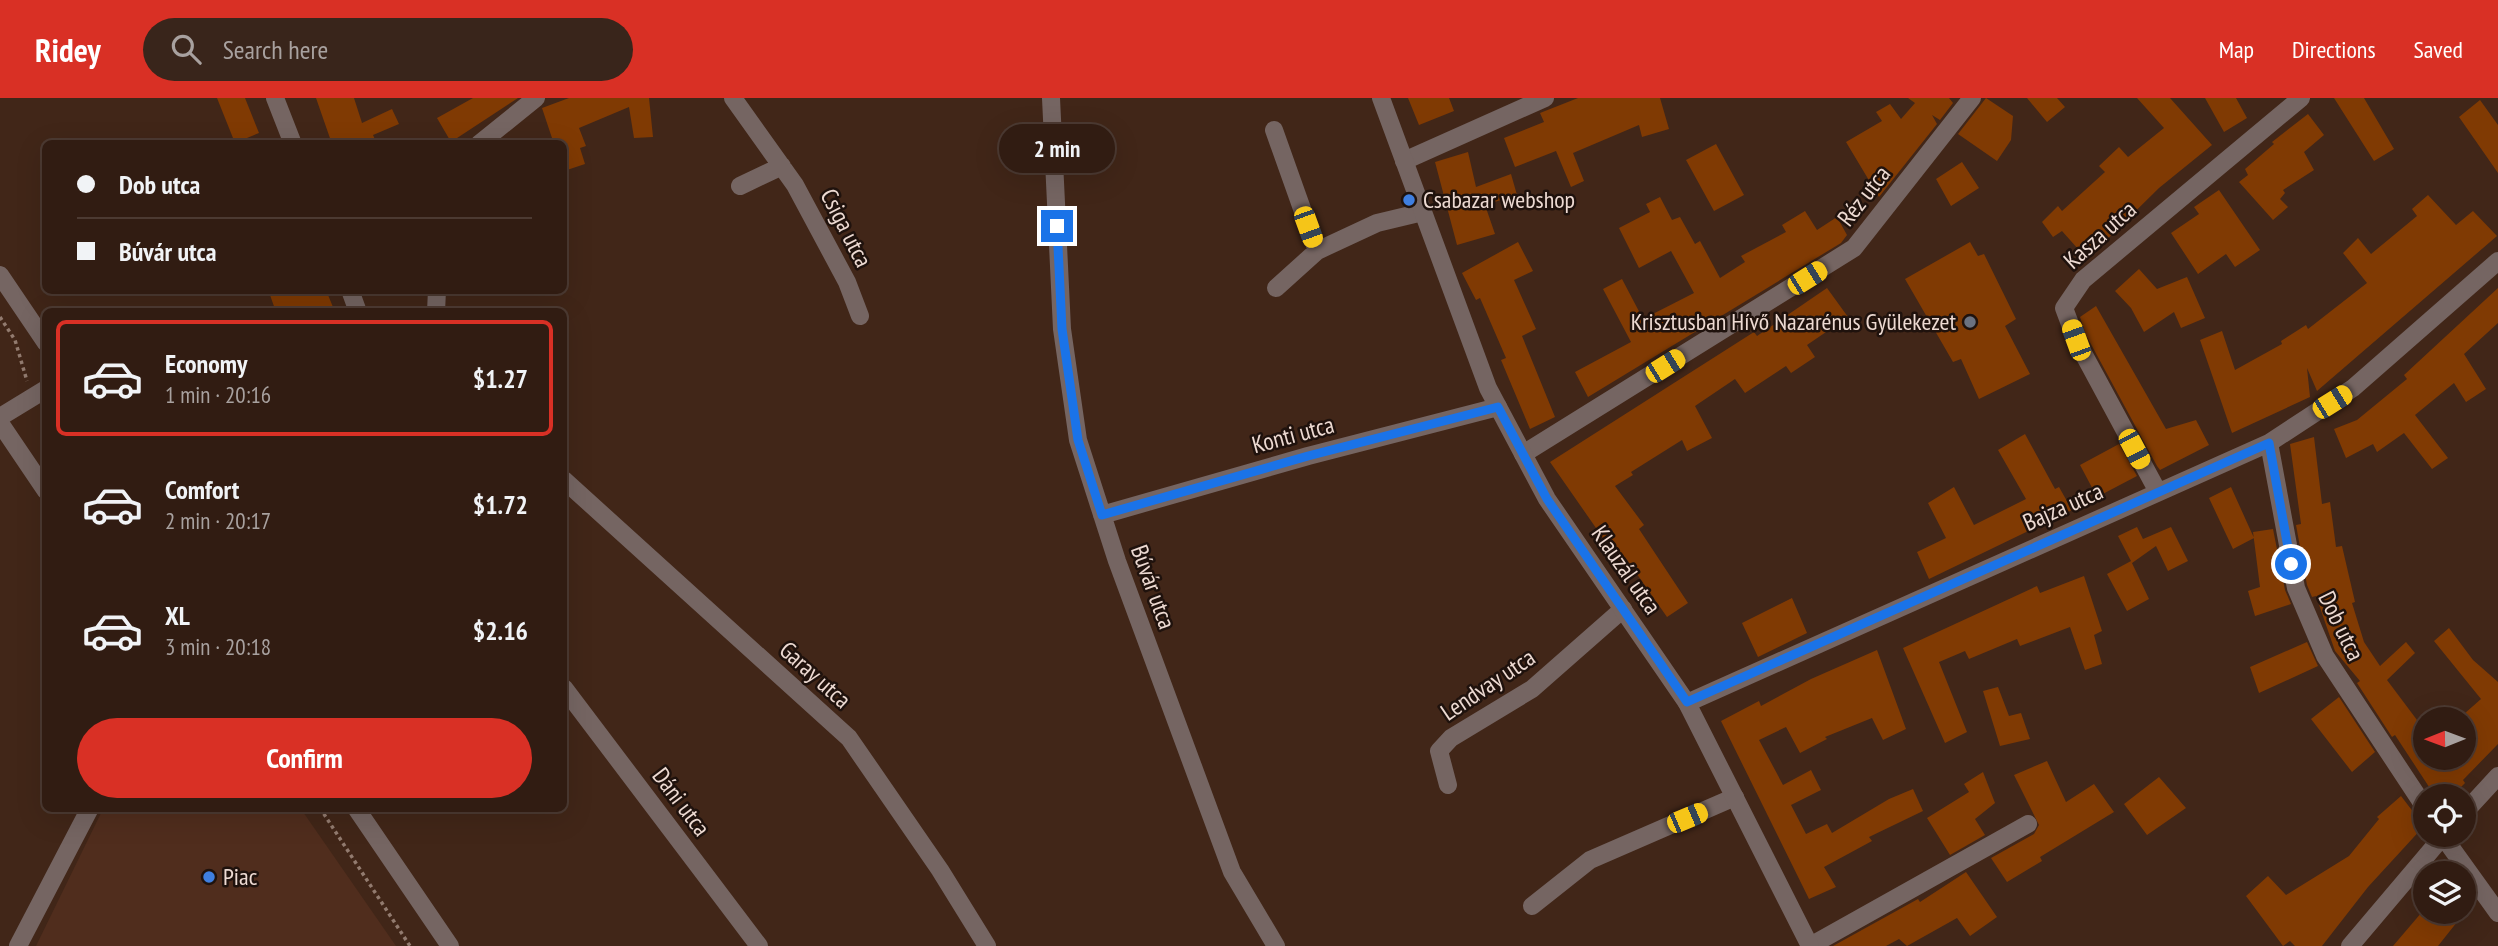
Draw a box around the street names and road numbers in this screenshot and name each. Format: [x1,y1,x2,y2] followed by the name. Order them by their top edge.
[1830,159,1897,232] street label: Réz utca
[814,183,879,272] street label: Csiga utca
[2057,194,2142,275] street label: Kasza utca
[1248,409,1337,460] street label: Konti utca
[2018,475,2108,538] street label: Bajza utca
[1585,519,1668,620] street label: Klauzál utca
[1124,541,1183,633] street label: Búvár utca
[2311,586,2371,666] street label: Dob utca
[773,634,858,715] street label: Garay utca
[1435,642,1541,727] street label: Lendvay utca
[646,761,717,842] street label: Dáni utca

